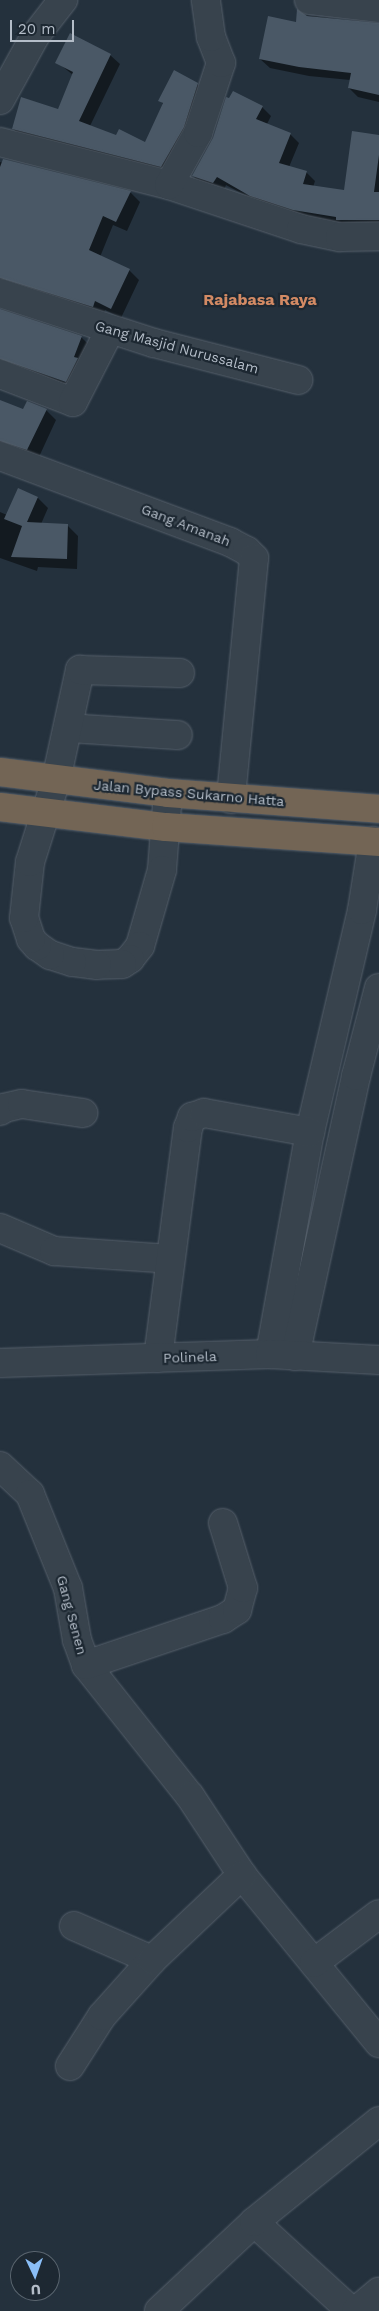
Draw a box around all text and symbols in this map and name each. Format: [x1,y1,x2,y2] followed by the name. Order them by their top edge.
[12,10,76,42] scale bar
[18,20,56,38] text: 20 m
[203,290,317,310] district label: Rajabasa Raya
[93,317,261,377] street label: Gang Masjid Nurussalam
[139,500,233,550] street label: Gang Amanah
[93,776,285,810] street label: Jalan Bypass Sukarno Hatta
[163,1348,217,1366] street label: Polinela
[53,1574,91,1656] street label: Gang Senen
[10,2251,60,2301] north arrow
[30,2282,41,2298] text: U

